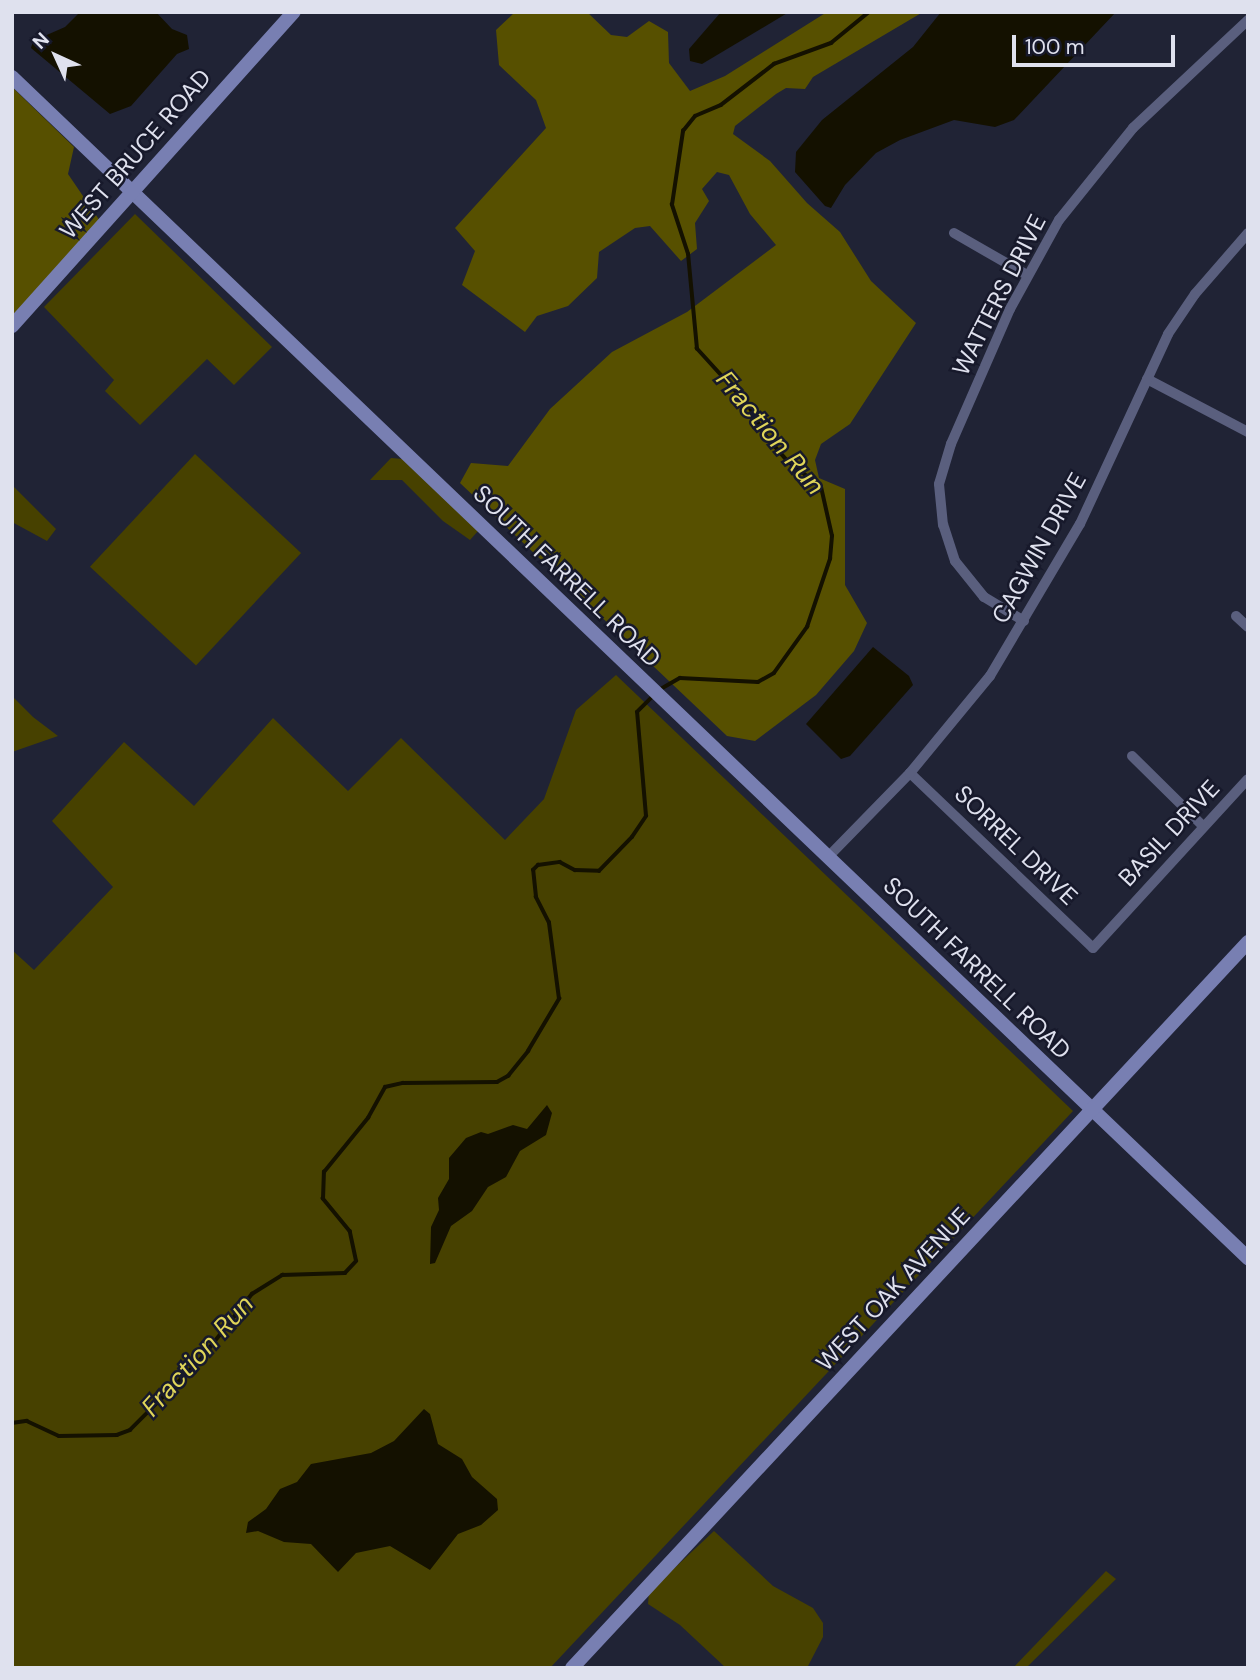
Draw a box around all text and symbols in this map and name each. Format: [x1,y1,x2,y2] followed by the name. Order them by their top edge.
[21,21,91,91] north arrow
[1015,21,1178,65] scale bar
[27,27,55,55] text: N
[1025,33,1085,61] text: 100 m
[53,63,217,245] street label: WEST BRUCE ROAD
[946,210,1052,380] street label: WATTERS DRIVE
[709,365,831,501] water label: Fraction Run
[986,468,1092,628] street label: CAGWIN DRIVE
[467,479,667,673] street label: SOUTH FARRELL ROAD
[1113,774,1225,892] street label: BASIL DRIVE
[949,779,1083,911] street label: SORREL DRIVE
[877,871,1077,1065] street label: SOUTH FARRELL ROAD
[810,1201,976,1377] street label: WEST OAK AVENUE
[136,1289,260,1423] water label: Fraction Run

